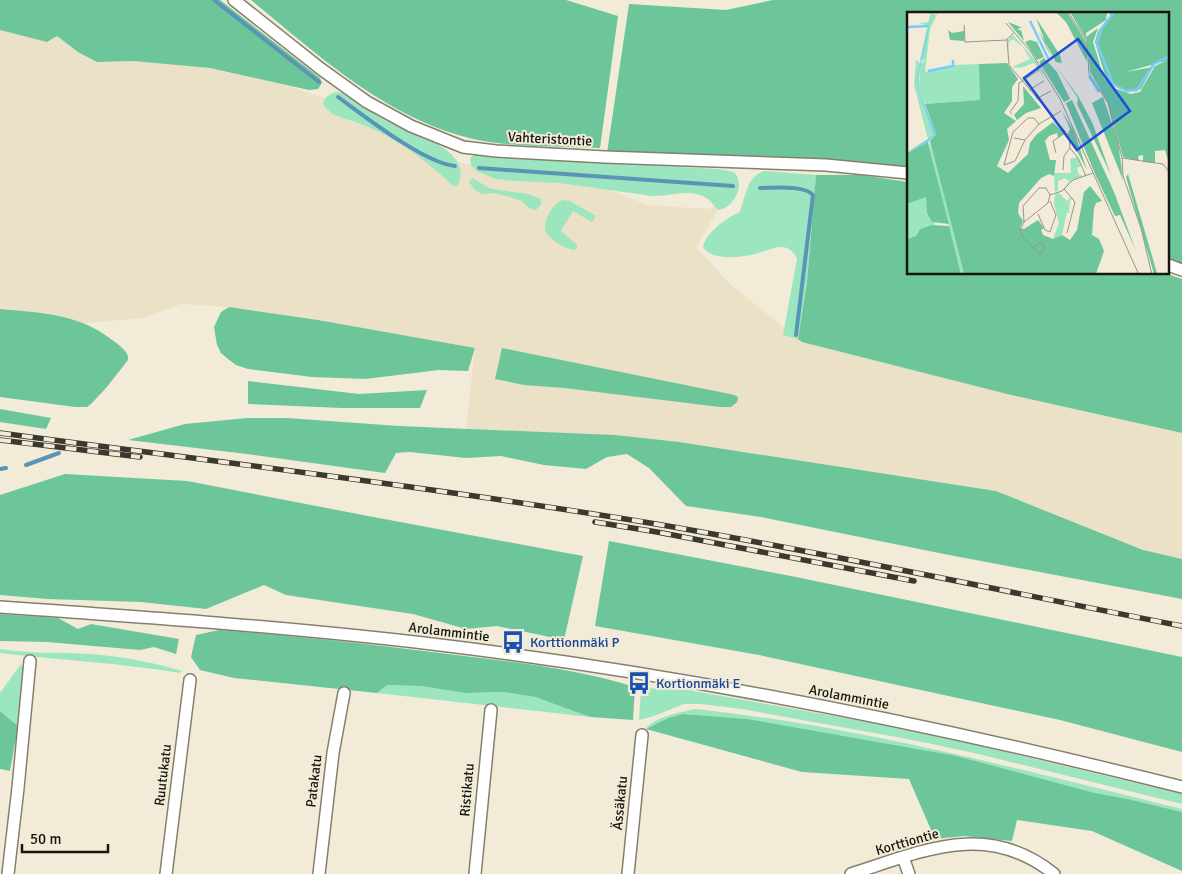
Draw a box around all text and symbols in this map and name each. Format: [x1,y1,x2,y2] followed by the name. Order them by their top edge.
[907,12,1170,275] inset map
[507,128,593,150] street label: Vahteristontie
[408,619,490,645] street label: Arolammintie
[500,629,526,655] bus stop icon: Korttionmäki P
[530,634,620,651] place label: Korttionmäki P
[626,670,652,696] bus stop icon: Kortionmäki E
[656,675,741,692] place label: Kortionmäki E
[807,681,891,713] street label: Arolammintie
[151,743,175,807] street label: Ruutukatu
[302,754,326,808] street label: Patakatu
[456,763,478,817] street label: Ristikatu
[609,775,631,831] street label: Ässäkatu
[22,822,109,854] scale bar
[873,825,941,859] street label: Korttiontie
[30,830,61,848] text: 50 m

